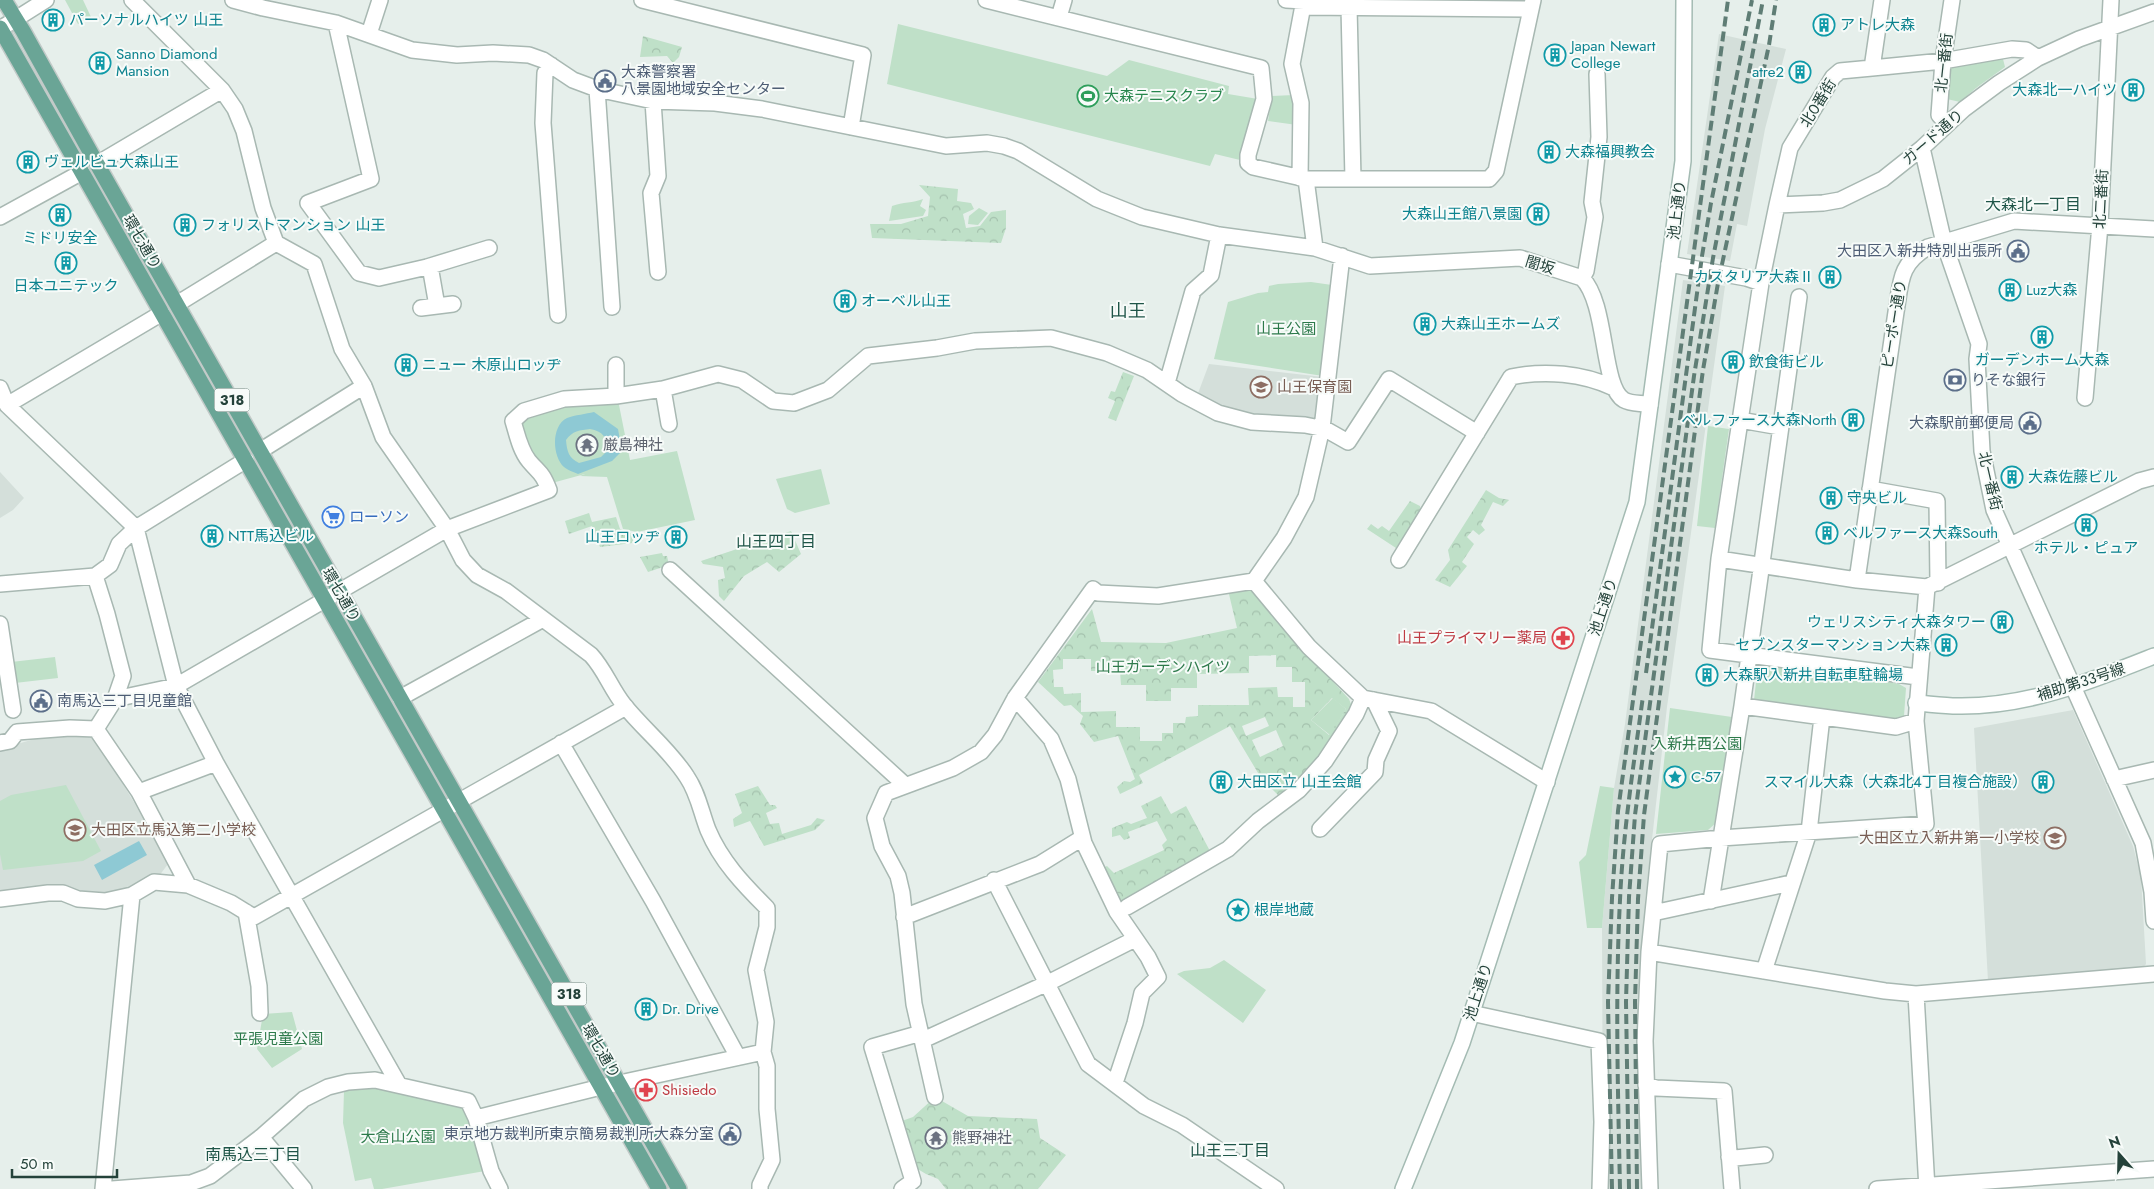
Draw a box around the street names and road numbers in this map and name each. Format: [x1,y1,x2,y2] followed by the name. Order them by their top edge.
[1930,32,1958,94] street label: 北一番街
[1794,74,1842,132] street label: 北0番街
[1897,104,1969,170] street label: ガード通り
[2088,168,2114,230] street label: 北二番街
[1662,179,1692,241] street label: 池上通り
[117,211,167,273] street label: 環七通り
[1522,250,1558,280] street label: 闇坂
[1876,278,1912,370] street label: ピーポー通り
[214,388,250,412] road number: 318
[1973,449,2007,513] street label: 北一番街
[316,564,366,626] street label: 環七通り
[1583,575,1623,639] street label: 池上通り
[2034,657,2128,707] street label: 補助第33号線
[1458,960,1498,1024] street label: 池上通り
[552,982,586,1006] road number: 318
[576,1020,626,1082] street label: 環七通り

